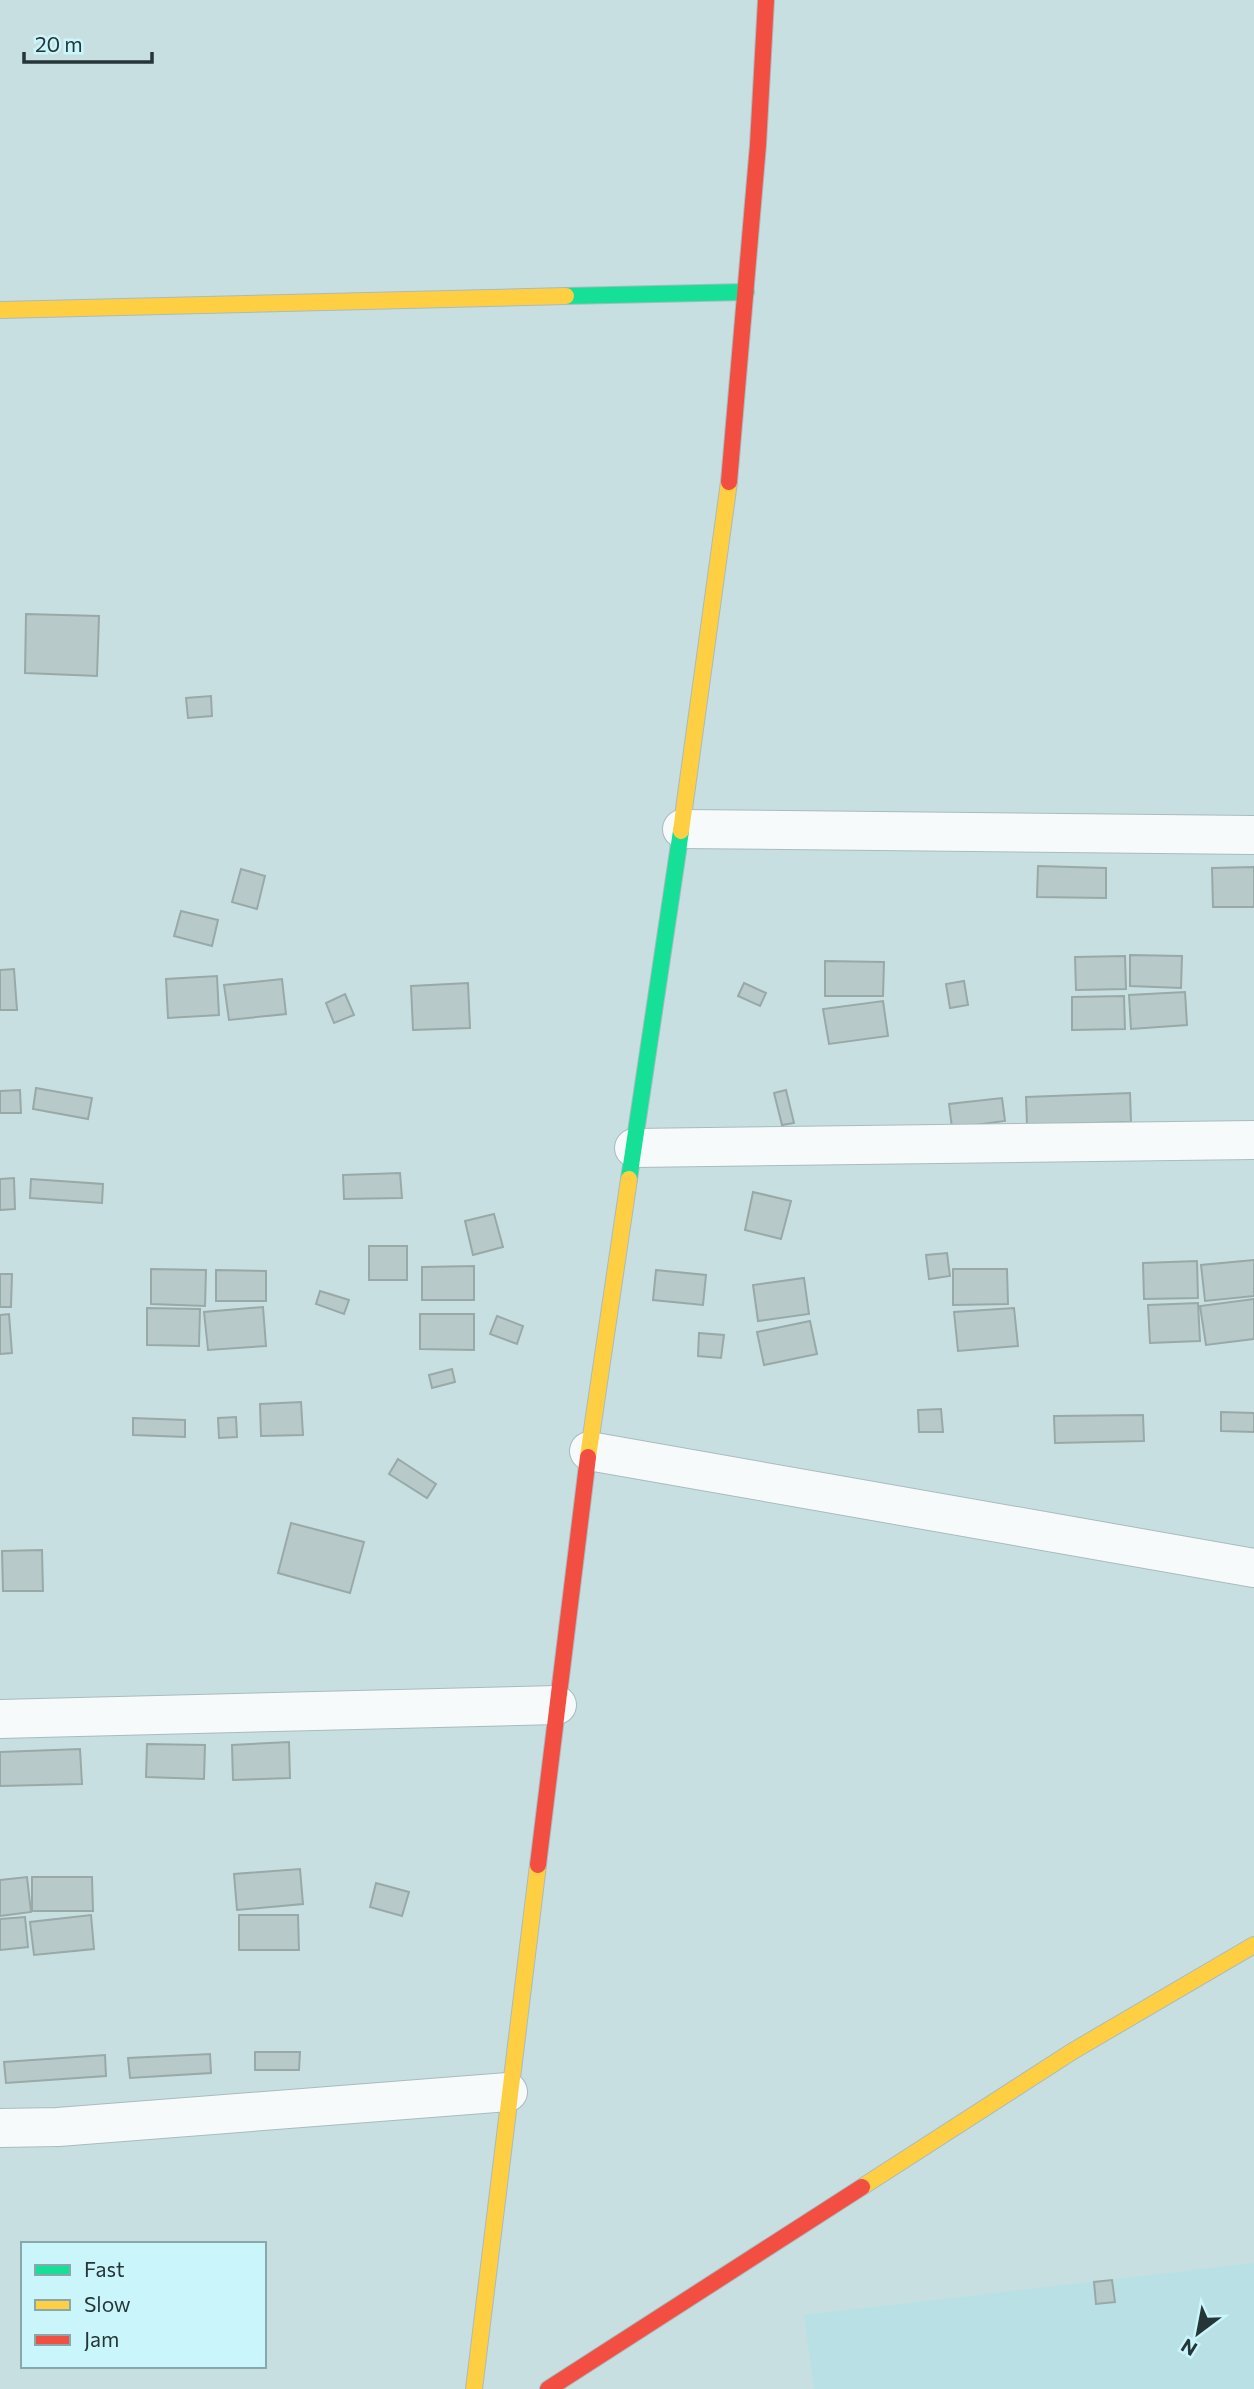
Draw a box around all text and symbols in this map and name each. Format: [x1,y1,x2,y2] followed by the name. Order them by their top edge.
[24,21,152,65] scale bar
[35,31,83,56] text: 20 m
[21,2242,266,2368] legend
[84,2256,125,2281] text: Fast
[84,2291,131,2316] text: Slow
[1163,2298,1233,2368] north arrow
[84,2326,119,2351] text: Jam
[1177,2334,1201,2361] text: N

